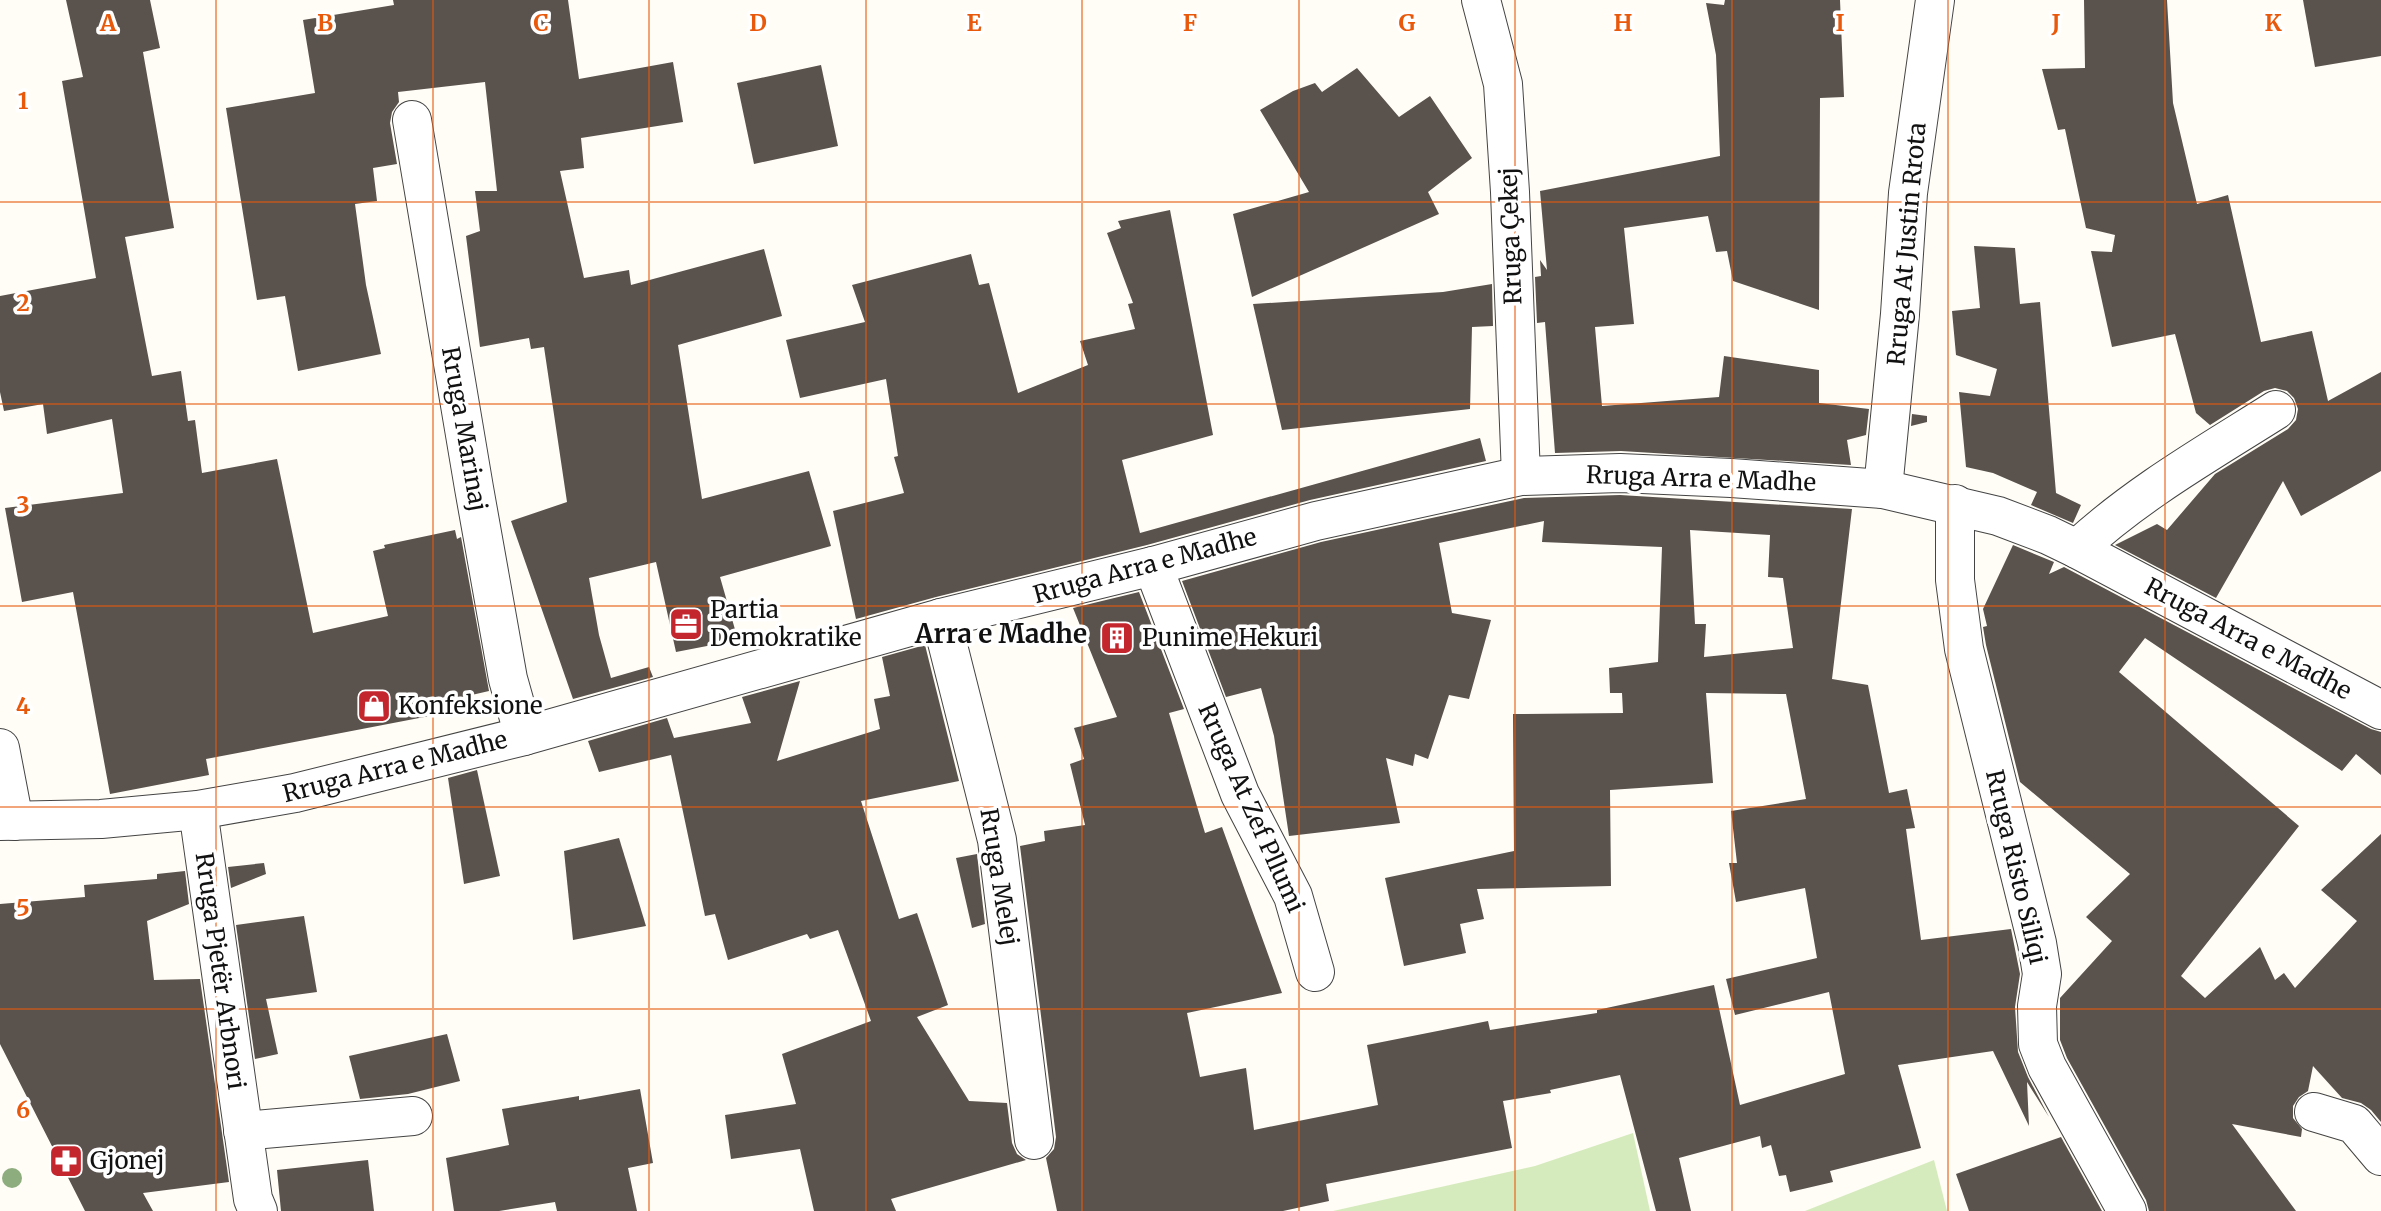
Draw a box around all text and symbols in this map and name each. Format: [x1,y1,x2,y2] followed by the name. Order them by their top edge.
[99,8,117,37] text: A
[317,8,333,37] text: B
[533,8,549,37] text: C
[749,8,767,37] text: D
[966,8,982,37] text: E
[1183,8,1197,37] text: F
[1399,8,1416,37] text: G
[1614,8,1633,37] text: H
[1835,8,1845,37] text: I
[2050,8,2061,37] text: J
[2264,8,2282,37] text: K
[18,86,29,115] text: 1
[1880,121,1933,367] street label: Rruga At Justin Rrota
[1493,167,1528,305] street label: Rruga Çekej
[16,288,30,317] text: 2
[435,344,494,514] street label: Rruga Marinaj
[1586,459,1817,498] street label: Rruga Arra e Madhe
[16,490,30,519] text: 3
[1030,521,1260,610] street label: Rruga Arra e Madhe
[2139,571,2357,706] street label: Rruga Arra e Madhe
[710,594,862,653] place label: Partia Demokratike
[667,605,705,643] office icon: Partia Demokratike
[914,617,1087,650] district label: Arra e Madhe
[1098,619,1136,657] building icon: Punime Hekuri
[1142,622,1318,653] place label: Punime Hekuri
[355,687,393,725] shop icon: Konfeksione
[398,690,543,721] place label: Konfeksione
[16,691,31,720] text: 4
[1191,698,1312,917] street label: Rruga At Zef Pllumi
[280,724,510,809] street label: Rruga Arra e Madhe
[1979,767,2054,967] street label: Rruga Risto Siliqi
[973,806,1026,948] street label: Rruga Melej
[189,851,252,1092] street label: Rruga Pjetër Arbnori
[16,893,30,922] text: 5
[16,1095,30,1124] text: 6
[47,1142,85,1180] pharmacy icon: Gjonej
[90,1145,164,1176] place label: Gjonej

